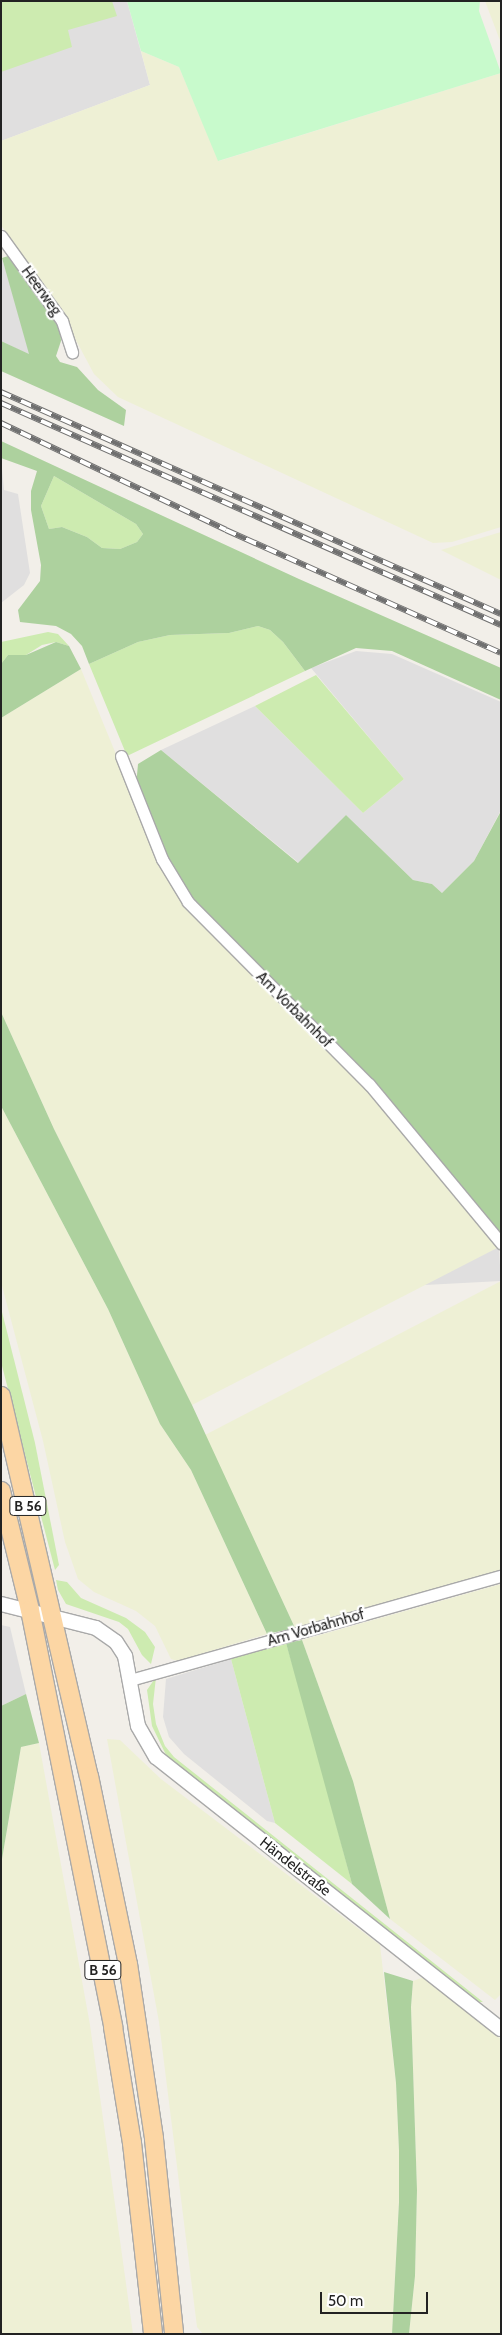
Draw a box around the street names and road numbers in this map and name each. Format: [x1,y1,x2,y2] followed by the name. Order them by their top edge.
[17,263,65,319] street label: Heerweg
[252,968,336,1052] street label: Am Vorbahnhof
[9,1494,47,1518] road number: B 56
[265,1606,367,1650] street label: Am Vorbahnhof
[256,1834,334,1900] street label: Händelstraße
[84,1958,122,1982] road number: B 56

